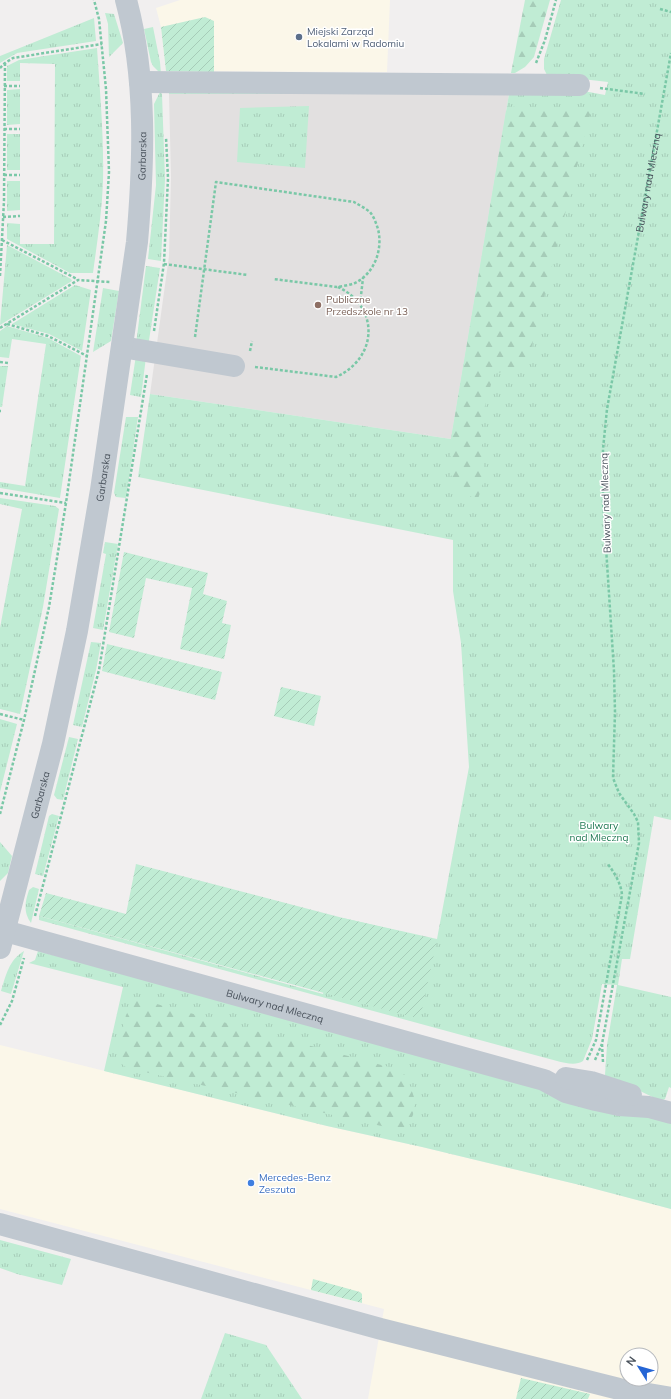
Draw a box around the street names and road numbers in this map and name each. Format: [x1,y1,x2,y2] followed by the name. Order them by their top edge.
[135,132,149,181] street label: Garbarska
[633,132,663,233] street label: Bulwary nad Mleczną
[93,453,113,503] street label: Garbarska
[597,453,614,553] street label: Bulwary nad Mleczną
[28,770,53,820] street label: Garbarska
[225,986,325,1026] street label: Bulwary nad Mleczną

